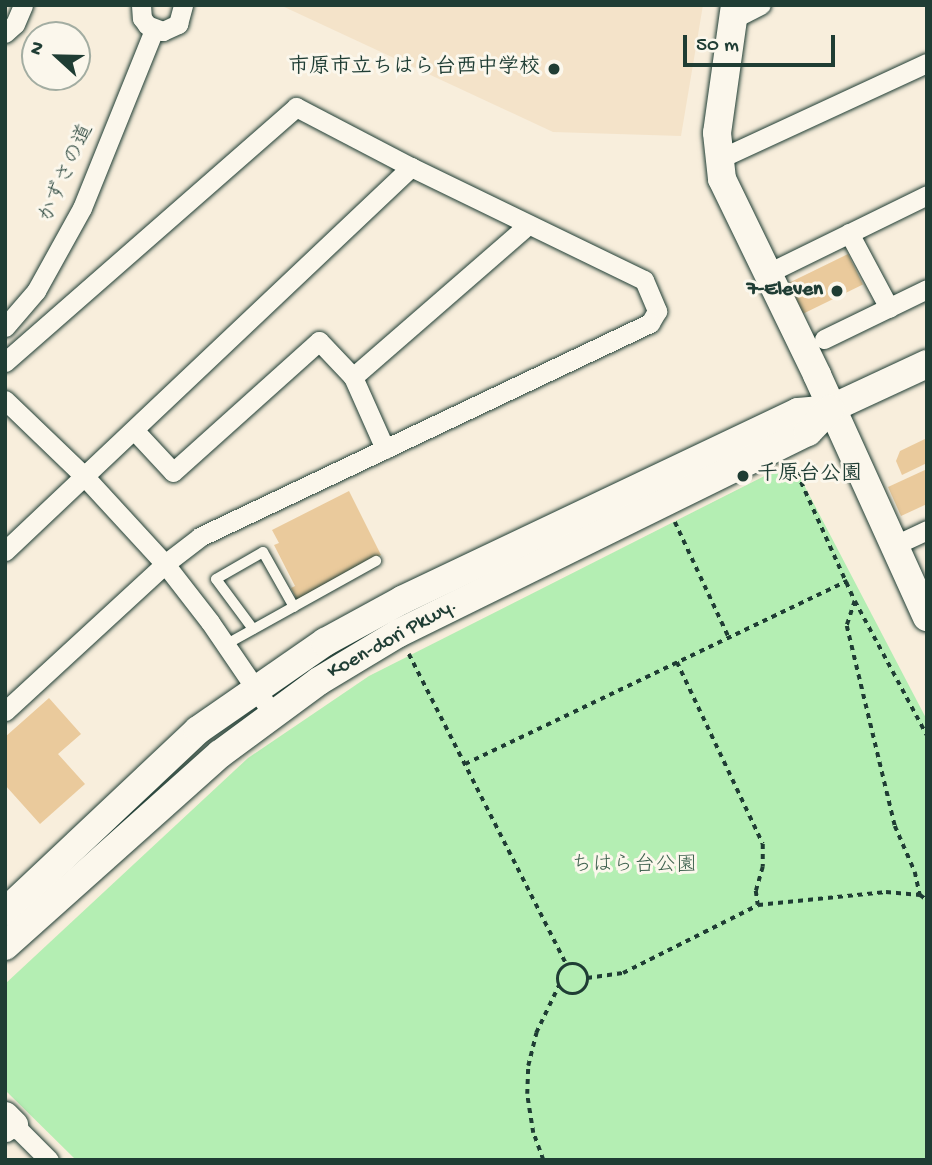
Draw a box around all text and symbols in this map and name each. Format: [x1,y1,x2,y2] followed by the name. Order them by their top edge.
[21,21,91,91] north arrow
[687,21,839,65] scale bar
[696,34,739,59] text: 50 m
[25,39,51,59] text: N
[288,56,540,82] place label: 市原市立ちはら台西中学校
[546,61,562,77] marker: 市原市立ちはら台西中学校
[35,121,101,227] street label: かずさの道
[747,278,823,304] place label: 7-Eleven
[829,283,845,299] marker: 7-Eleven
[757,463,862,489] place label: 千原台公園
[735,468,751,484] marker: 千原台公園
[324,594,462,686] street label: Koen-dori Pkwy.
[571,854,697,880] park label: ちはら台公園

